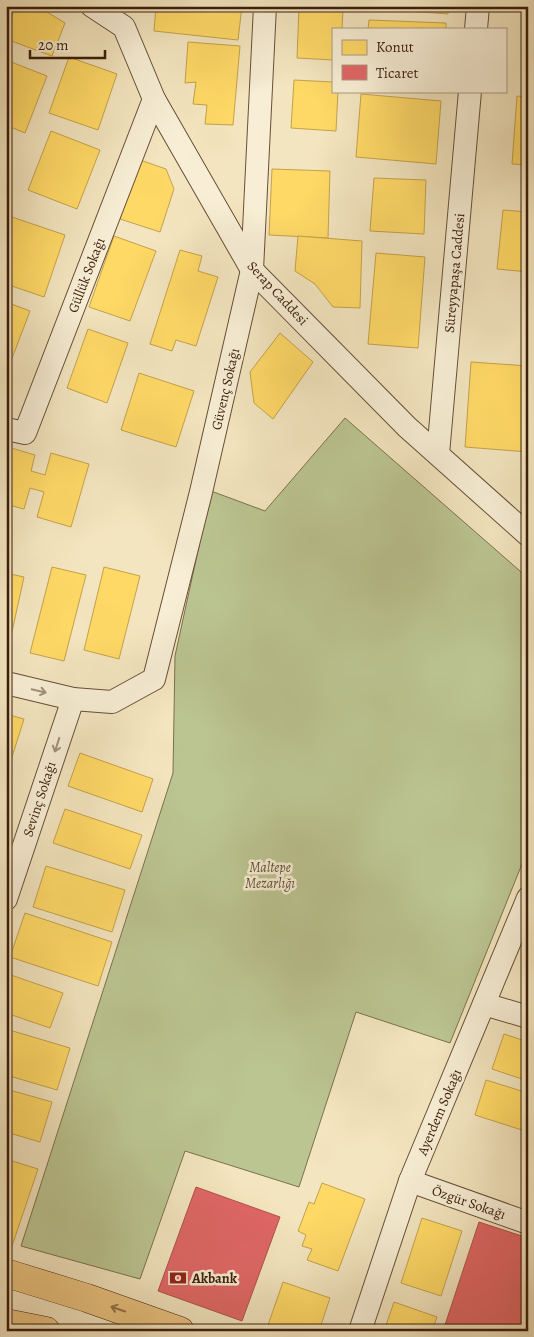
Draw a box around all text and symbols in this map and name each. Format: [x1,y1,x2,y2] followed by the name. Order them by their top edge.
[30,28,105,60] scale bar
[332,28,506,92] legend
[38,35,69,55] text: 20 m
[376,37,414,57] text: Konut
[376,63,418,83] text: Ticaret
[440,212,469,334] street label: Süreyyapaşa Caddesi
[63,235,110,315] street label: Güllük Sokağı
[243,257,312,330] street label: Serap Caddesi
[207,346,244,432] street label: Güvenç Sokağı
[31,687,47,696] one-way arrow
[52,737,62,753] one-way arrow
[18,759,61,839] street label: Sevinç Sokağı
[245,858,295,893] park label: Maltepe Mezarlığı
[412,1066,466,1159] street label: Ayerdem Sokağı
[429,1181,508,1224] street label: Özgür Sokağı
[168,1268,188,1288] bank icon: Akbank
[191,1269,238,1288] place label: Akbank
[110,1304,126,1313] one-way arrow

